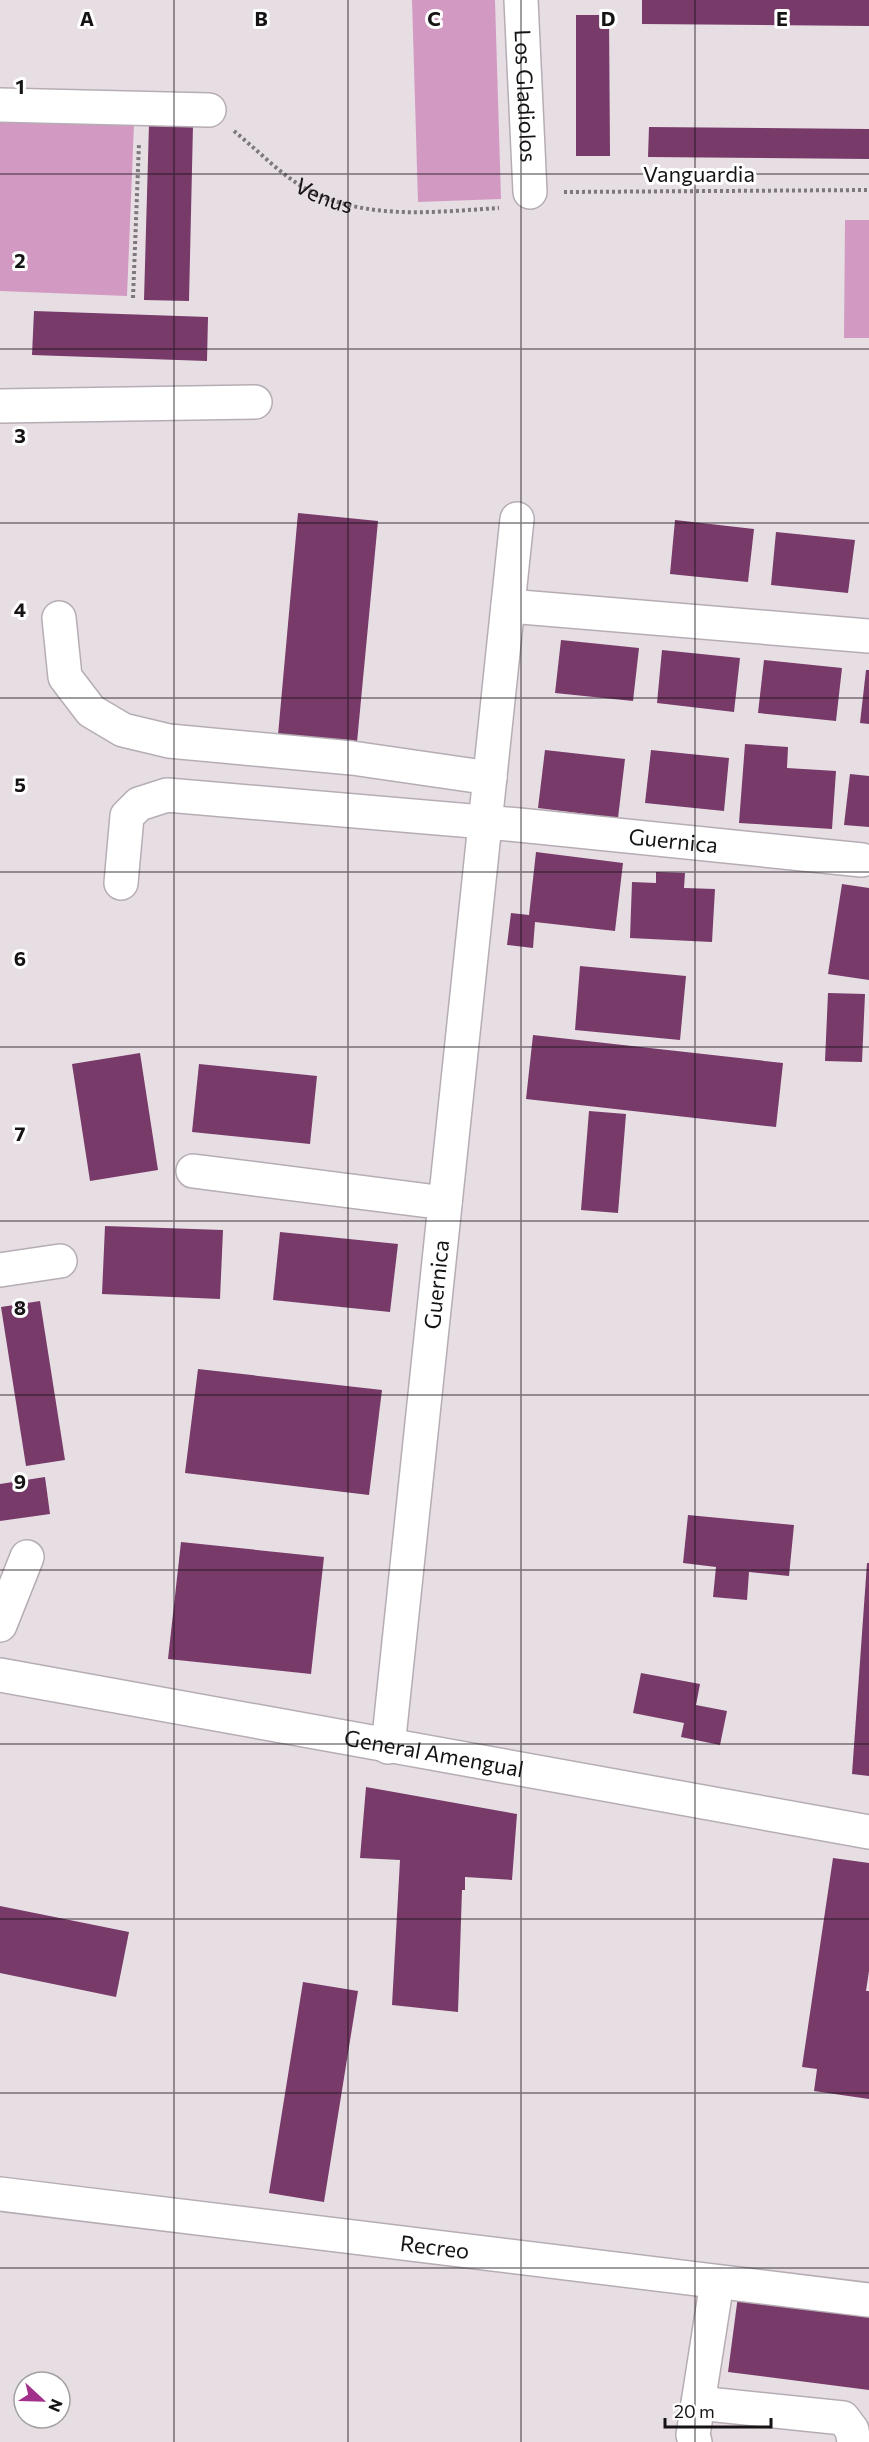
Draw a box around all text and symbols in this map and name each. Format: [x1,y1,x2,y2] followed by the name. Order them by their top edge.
[80,6,94,30] text: A
[254,6,268,30] text: B
[427,6,441,30] text: C
[601,6,615,30] text: D
[776,6,788,30] text: E
[509,29,543,163] street label: Los Gladiolos
[15,74,25,98] text: 1
[643,160,755,187] street label: Vanguardia
[290,171,356,219] street label: Venus
[14,248,26,272] text: 2
[14,423,26,447] text: 3
[14,597,26,621] text: 4
[14,772,26,796] text: 5
[627,822,719,858] street label: Guernica
[14,946,26,970] text: 6
[15,1121,26,1145] text: 7
[418,1239,454,1330] street label: Guernica
[14,1295,26,1319] text: 8
[14,1469,26,1493] text: 9
[342,1723,526,1782] street label: General Amengual
[399,2229,471,2264] street label: Recreo
[12,2370,72,2430] north arrow
[665,2391,772,2429] scale bar
[45,2397,67,2415] text: N
[674,2400,715,2422] text: 20 m

